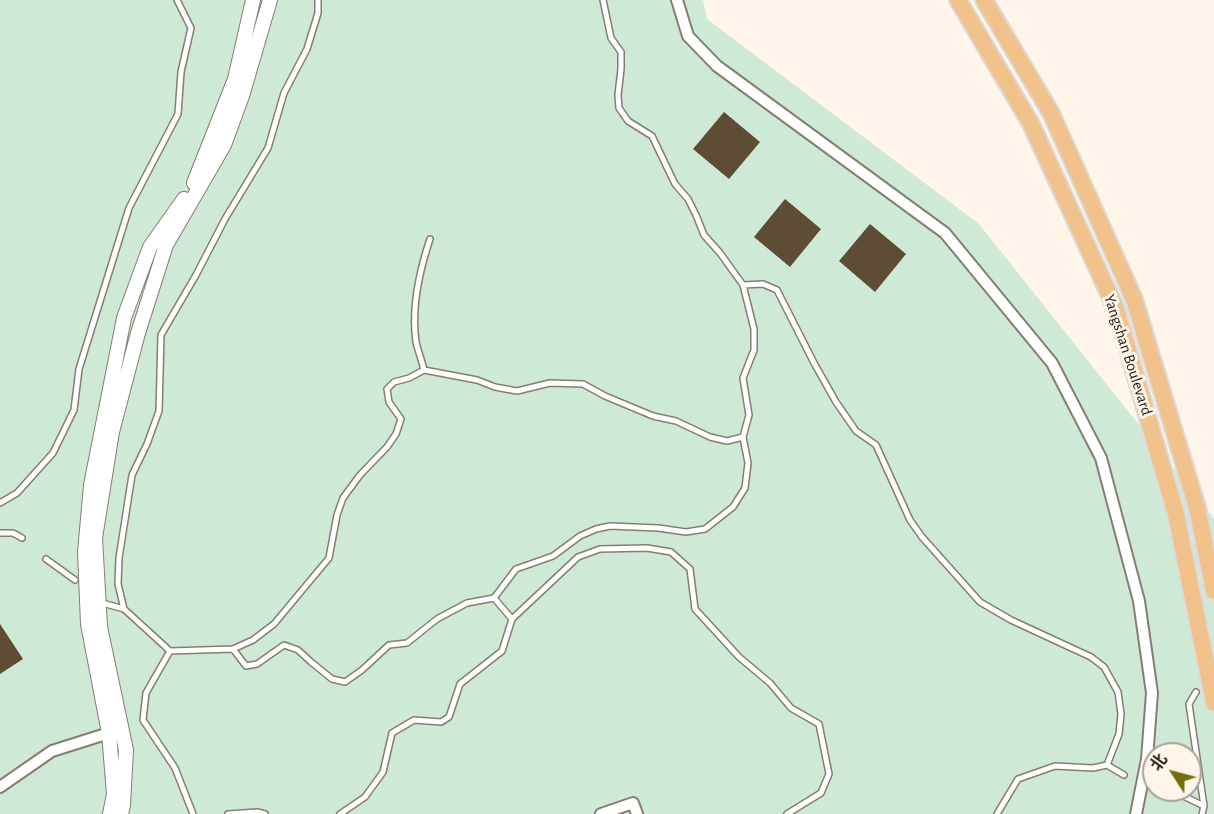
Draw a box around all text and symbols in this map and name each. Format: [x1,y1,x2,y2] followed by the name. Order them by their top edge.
[1099,292,1157,418] street label: Yangshan Boulevard
[1142,742,1202,802] north arrow
[1148,751,1170,774] text: 北

